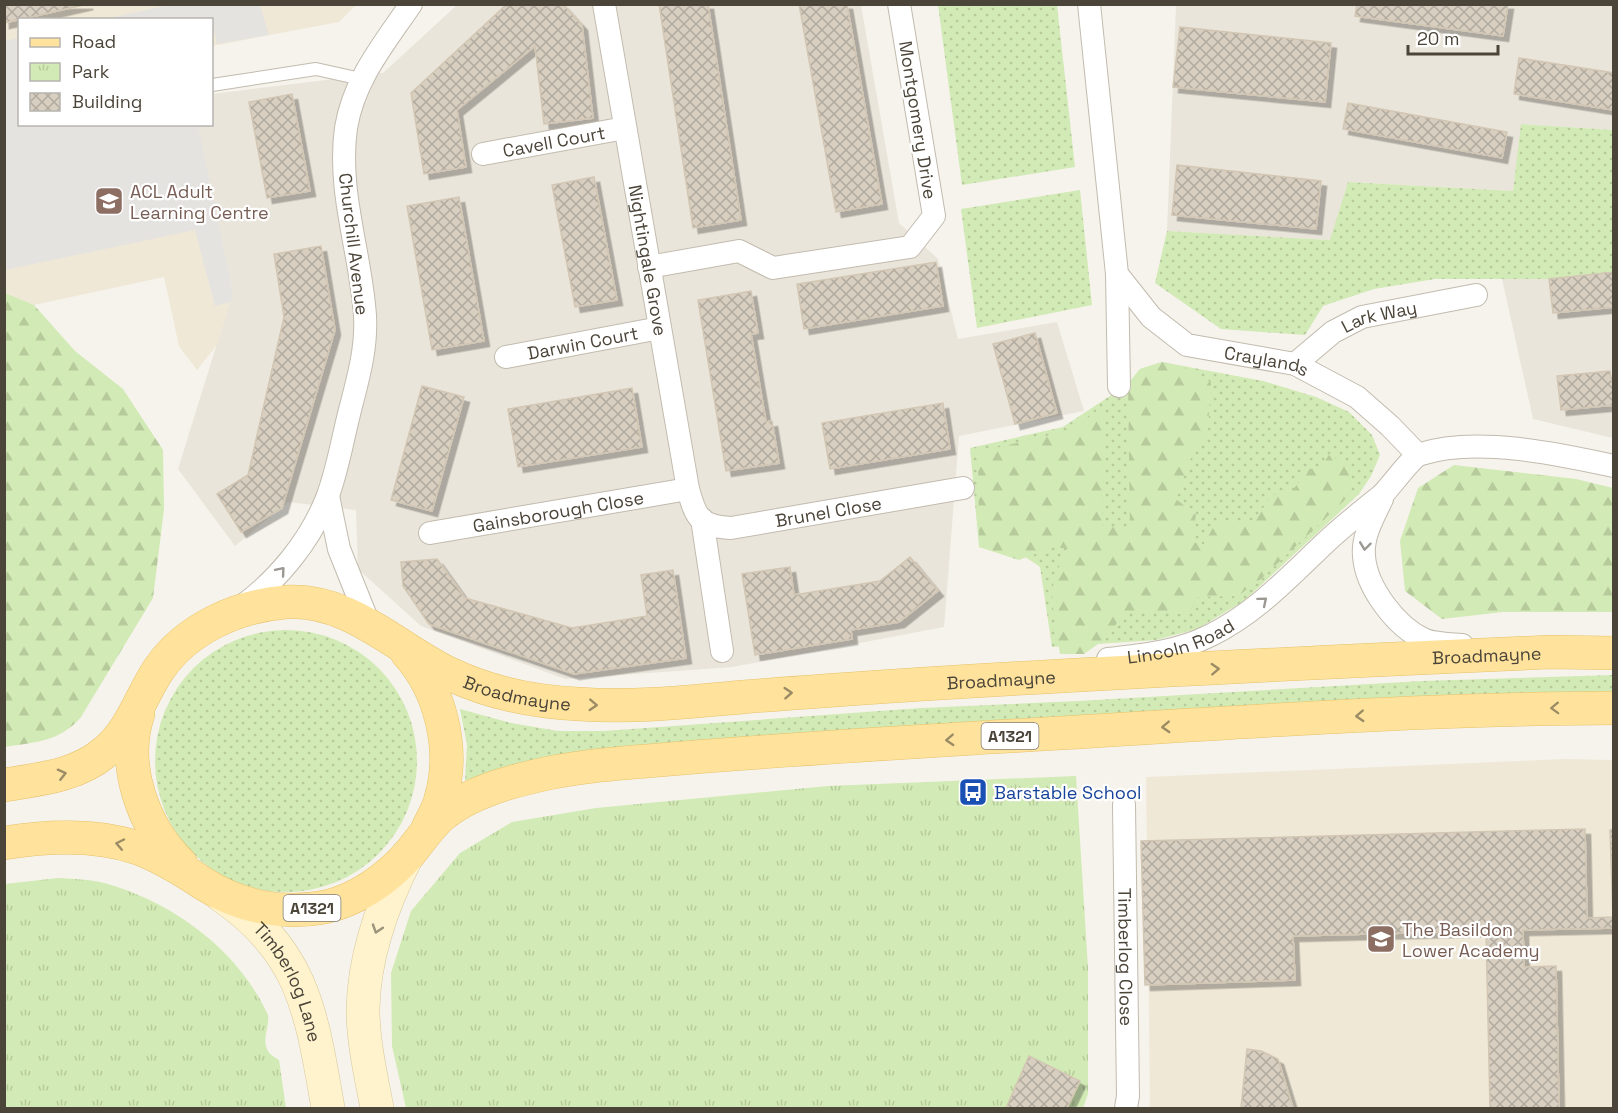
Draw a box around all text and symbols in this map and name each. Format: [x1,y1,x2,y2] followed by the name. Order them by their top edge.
[18,18,213,126] legend
[1408,18,1498,56] scale bar
[1417,27,1460,50] text: 20 m
[72,30,116,53] text: Road
[894,39,942,201] street label: Montgomery Drive
[72,60,110,83] text: Park
[72,90,142,113] text: Building
[501,120,607,162] street label: Cavell Court
[334,172,374,316] street label: Churchill Avenue
[130,180,269,224] place label: ACL Adult Learning Centre
[624,183,673,338] street label: Nightingale Grove
[93,185,125,217] school or university icon: ACL Adult Learning Centre
[1337,295,1419,337] street label: Lark Way
[525,321,640,364] street label: Darwin Court
[1222,340,1313,381] street label: Craylands
[471,485,645,537] street label: Gainsborough Close
[773,491,883,532] street label: Brunel Close
[1359,541,1372,551] one-way arrow
[274,567,285,578] one-way arrow
[1256,597,1267,608] one-way arrow
[1126,613,1238,668] street label: Lincoln Road
[1431,641,1542,669] street label: Broadmayne
[1211,662,1220,675] one-way arrow
[946,665,1056,694] street label: Broadmayne
[460,670,572,715] street label: Broadmayne
[783,687,792,700] one-way arrow
[589,699,598,712] one-way arrow
[1551,702,1560,715] one-way arrow
[1356,710,1365,723] one-way arrow
[1161,721,1170,734] one-way arrow
[982,723,1038,749] road number: A1321
[945,733,954,746] one-way arrow
[56,769,67,781] one-way arrow
[957,776,989,808] bus stop icon: Barstable School
[994,781,1141,804] place label: Barstable School
[116,838,126,851] one-way arrow
[1114,888,1139,1026] street label: Timberlog Close
[284,895,340,921] road number: A1321
[249,917,327,1044] street label: Timberlog Lane
[1402,918,1540,962] place label: The Basildon Lower Academy
[372,923,384,934] one-way arrow
[1365,923,1397,955] school or university icon: The Basildon Lower Academy

